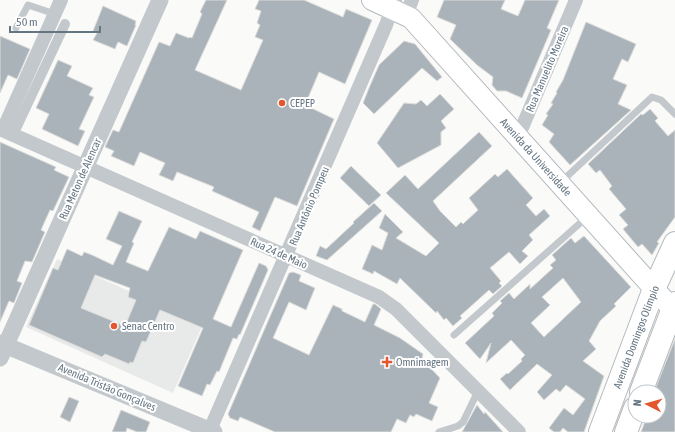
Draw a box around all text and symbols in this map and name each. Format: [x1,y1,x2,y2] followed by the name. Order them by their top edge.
[10,8,100,34] scale bar
[16,15,38,29] text: 50 m
[523,24,571,114] street label: Rua Manuelito Moreira
[290,97,315,109] place label: CEPEP
[277,98,287,108] marker: CEPEP
[498,116,574,198] street label: Avenida da Universidade
[57,136,104,221] street label: Rua Meton de Alencar
[287,165,331,247] street label: Rua Antônio Pompeu
[249,235,309,271] street label: Rua 24 de Maio
[611,284,661,390] street label: Avenida Domingos Olímpio
[122,320,175,332] place label: Senac Centro
[109,321,119,331] marker: Senac Centro
[381,356,393,368] marker: Omnimagem
[396,356,449,368] place label: Omnimagem
[56,361,158,413] street label: Avenida Tristão Gonçalves
[627,384,667,424] north arrow
[631,399,643,407] text: N

